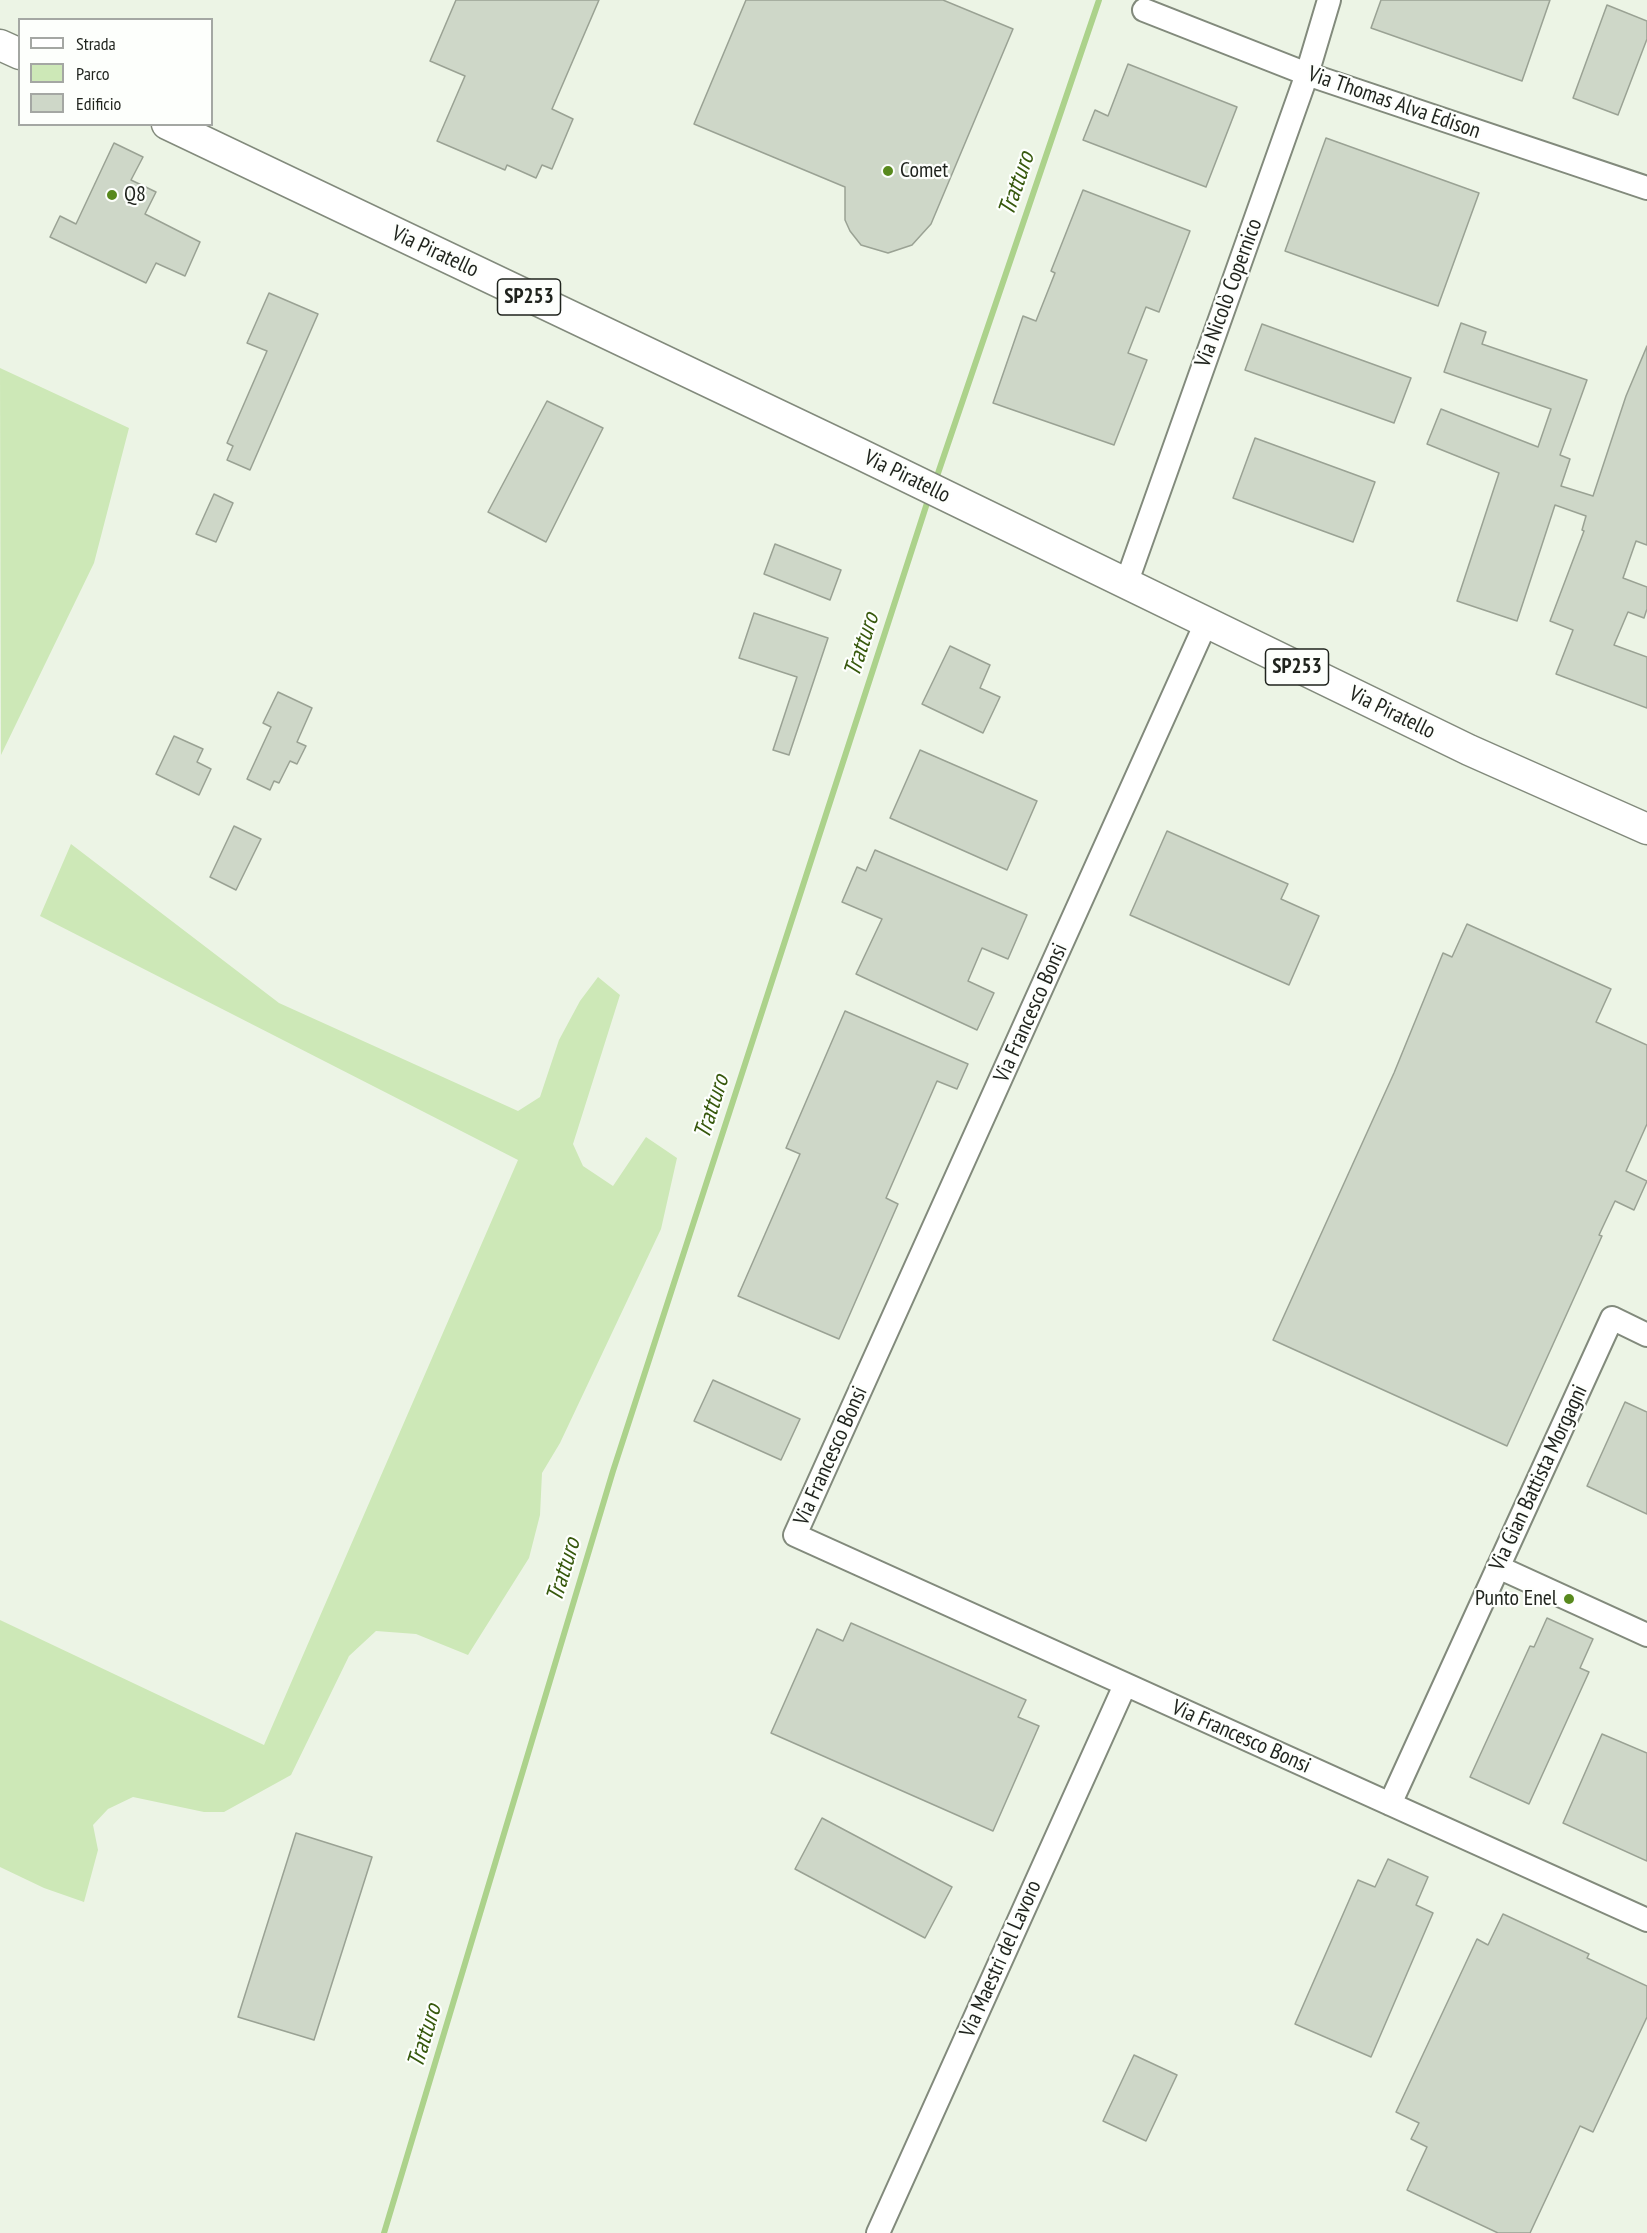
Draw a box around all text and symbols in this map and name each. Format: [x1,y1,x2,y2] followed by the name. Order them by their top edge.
[18,18,213,126] legend
[76,32,116,55] text: Strada
[1304,61,1484,145] street label: Via Thomas Alva Edison
[76,62,110,85] text: Parco
[76,92,121,115] text: Edificio
[993,148,1041,220] water label: Tratturo
[900,158,948,184] place label: Comet
[881,164,895,178] marker: Comet
[124,182,146,208] place label: Q8
[105,188,119,202] marker: Q8
[1190,215,1268,371] street label: Via Nicolò Copernico
[387,220,483,284] street label: Via Piratello
[498,279,560,315] road number: SP253
[860,445,954,509] street label: Via Piratello
[838,609,886,681] water label: Tratturo
[1266,649,1328,685] road number: SP253
[1345,681,1439,745] street label: Via Piratello
[989,939,1073,1087] street label: Via Francesco Bonsi
[688,1071,736,1143] water label: Tratturo
[1484,1381,1594,1575] street label: Via Gian Battista Morgagni
[789,1382,873,1530] street label: Via Francesco Bonsi
[541,1535,587,1605] water label: Tratturo
[1475,1586,1557,1612] place label: Punto Enel
[1562,1592,1576,1606] marker: Punto Enel
[1167,1695,1315,1779] street label: Via Francesco Bonsi
[955,1876,1047,2042] street label: Via Maestri del Lavoro
[402,2001,448,2071] water label: Tratturo

